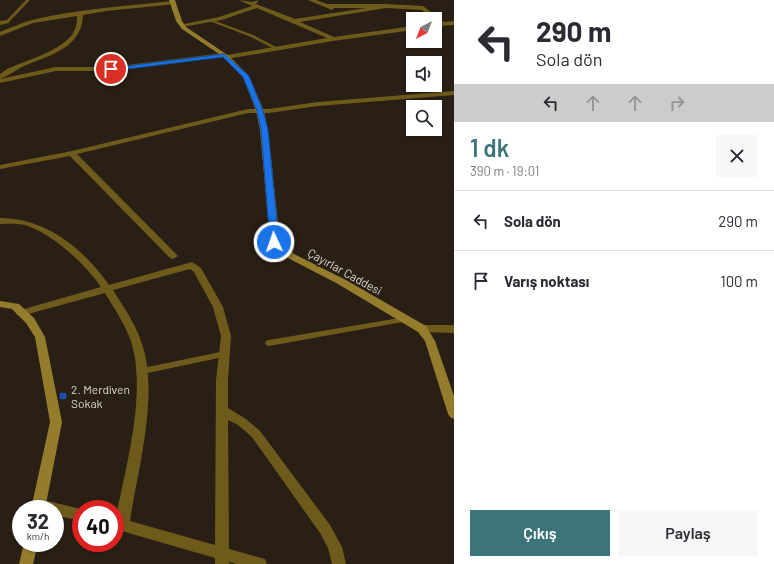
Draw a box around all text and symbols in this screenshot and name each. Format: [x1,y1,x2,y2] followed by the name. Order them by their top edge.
[406,12,442,48] north arrow
[406,12,442,136] map controls
[536,14,612,48] text: 290 m
[470,16,522,68] icon: left
[536,48,602,70] text: Sola dön
[94,52,128,86] pin
[406,56,442,92] button: sound
[100,58,122,80] icon: arrive
[540,92,562,114] icon: left
[582,92,604,114] icon: ahead
[624,92,646,114] icon: ahead
[666,92,688,114] icon: right
[406,100,442,136] button: search
[470,133,509,162] text: 1 dk
[716,135,758,177] button: close
[470,163,539,179] text: 390 m · 19:01
[470,210,492,232] icon: left
[504,212,561,230] text: Sola dön
[718,212,758,230] text: 290 m
[253,221,295,263] position arrow
[306,245,384,297] street label: Çayırlar Caddesi
[470,270,492,292] icon: arrive
[504,272,589,290] text: Varış noktası
[720,272,758,290] text: 100 m
[71,382,130,410] place label: 2. Merdiven Sokak
[58,391,68,401] marker: 2. Merdiven Sokak
[72,500,124,552] speed limit sign: 40
[27,509,49,533] text: 32
[470,510,610,556] button: Çıkış
[618,510,758,556] button: Paylaş
[27,530,49,542] text: km/h

